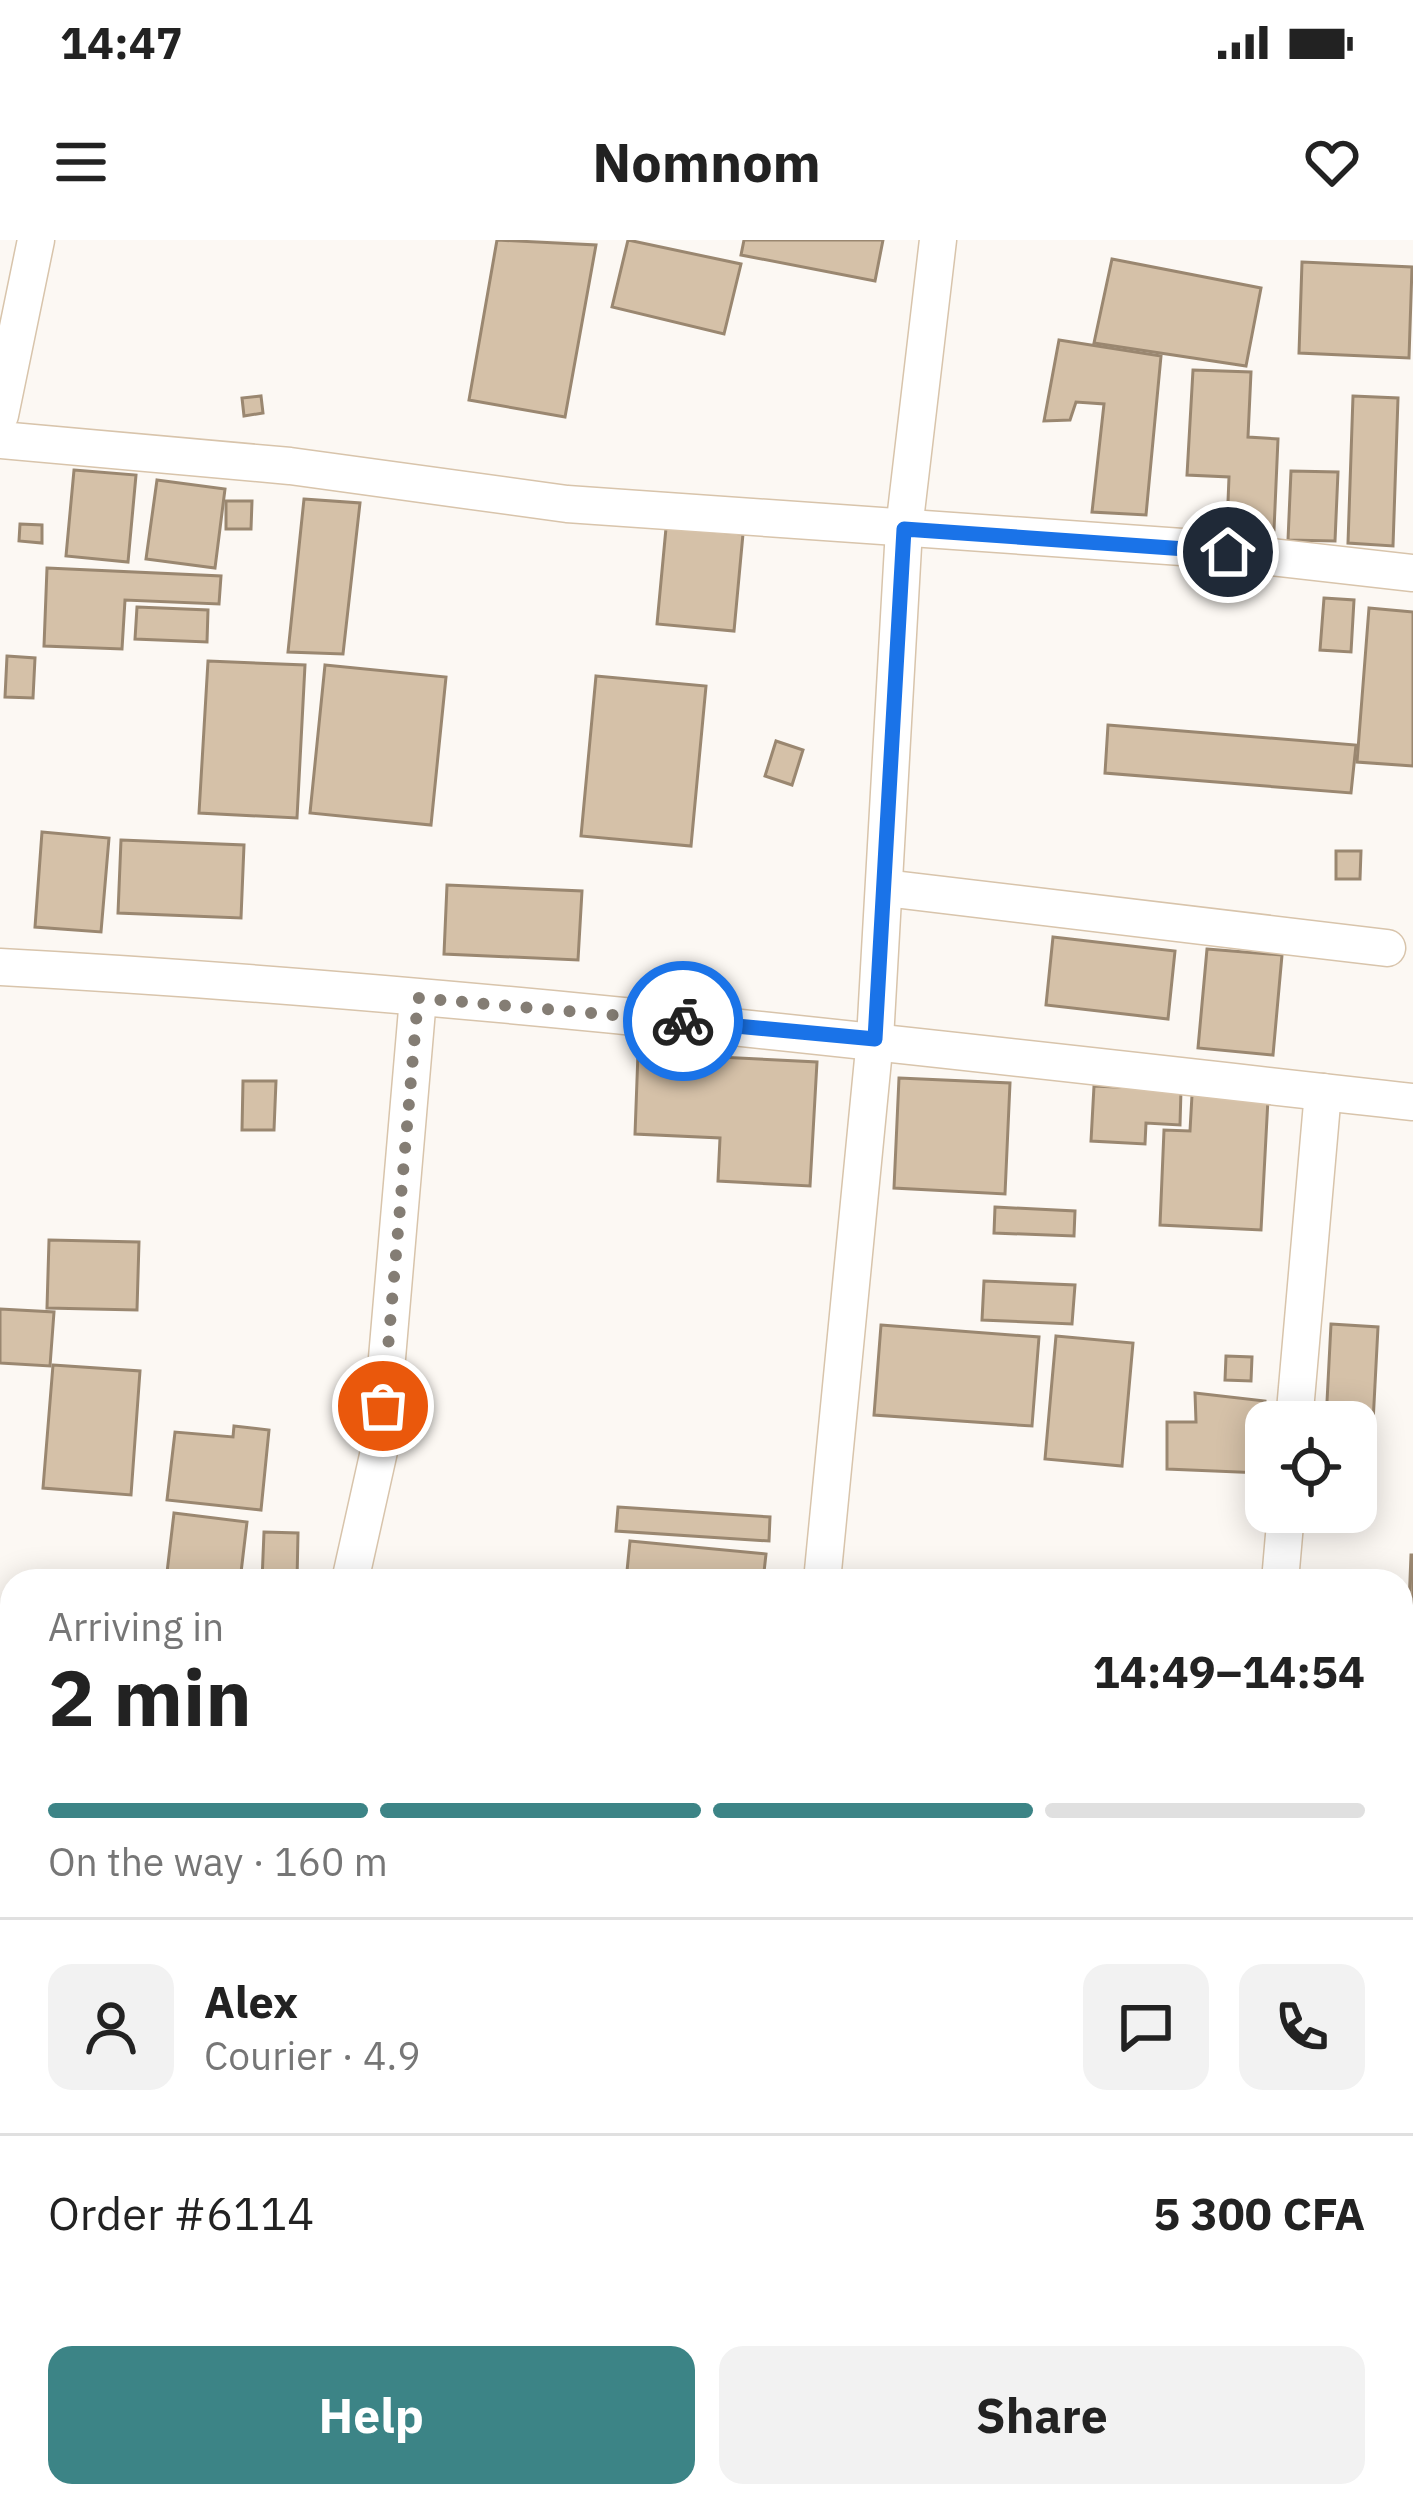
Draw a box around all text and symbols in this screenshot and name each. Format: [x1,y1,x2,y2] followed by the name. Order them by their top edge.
[60,13,183,71] text: 14:47
[592,127,821,197] text: Nomnom
[48,129,114,195] icon: menu
[1299,129,1365,195] icon: heart
[1177,501,1279,603] pin
[1195,519,1261,585] icon: home
[623,961,743,1081] courier
[650,988,716,1054] icon: bike
[332,1355,434,1457] pin
[350,1373,416,1439] icon: bag
[1245,1401,1377,1533] map controls
[1245,1401,1377,1533] button: locate
[48,1601,224,1652] text: Arriving in
[1093,1642,1365,1700] text: 14:49–14:54
[48,1646,252,1747] text: 2 min
[48,1836,388,1887] text: On the way · 160 m
[48,1964,174,2090] button: person
[1083,1964,1209,2090] button: chat
[1239,1964,1365,2090] button: phone
[204,1972,298,2030] text: Alex
[204,2030,421,2081] text: Courier · 4.9
[48,2184,314,2242] text: Order #6114
[1153,2184,1365,2242] text: 5 300 CFA
[48,2346,695,2484] button: Help
[719,2346,1365,2484] button: Share

